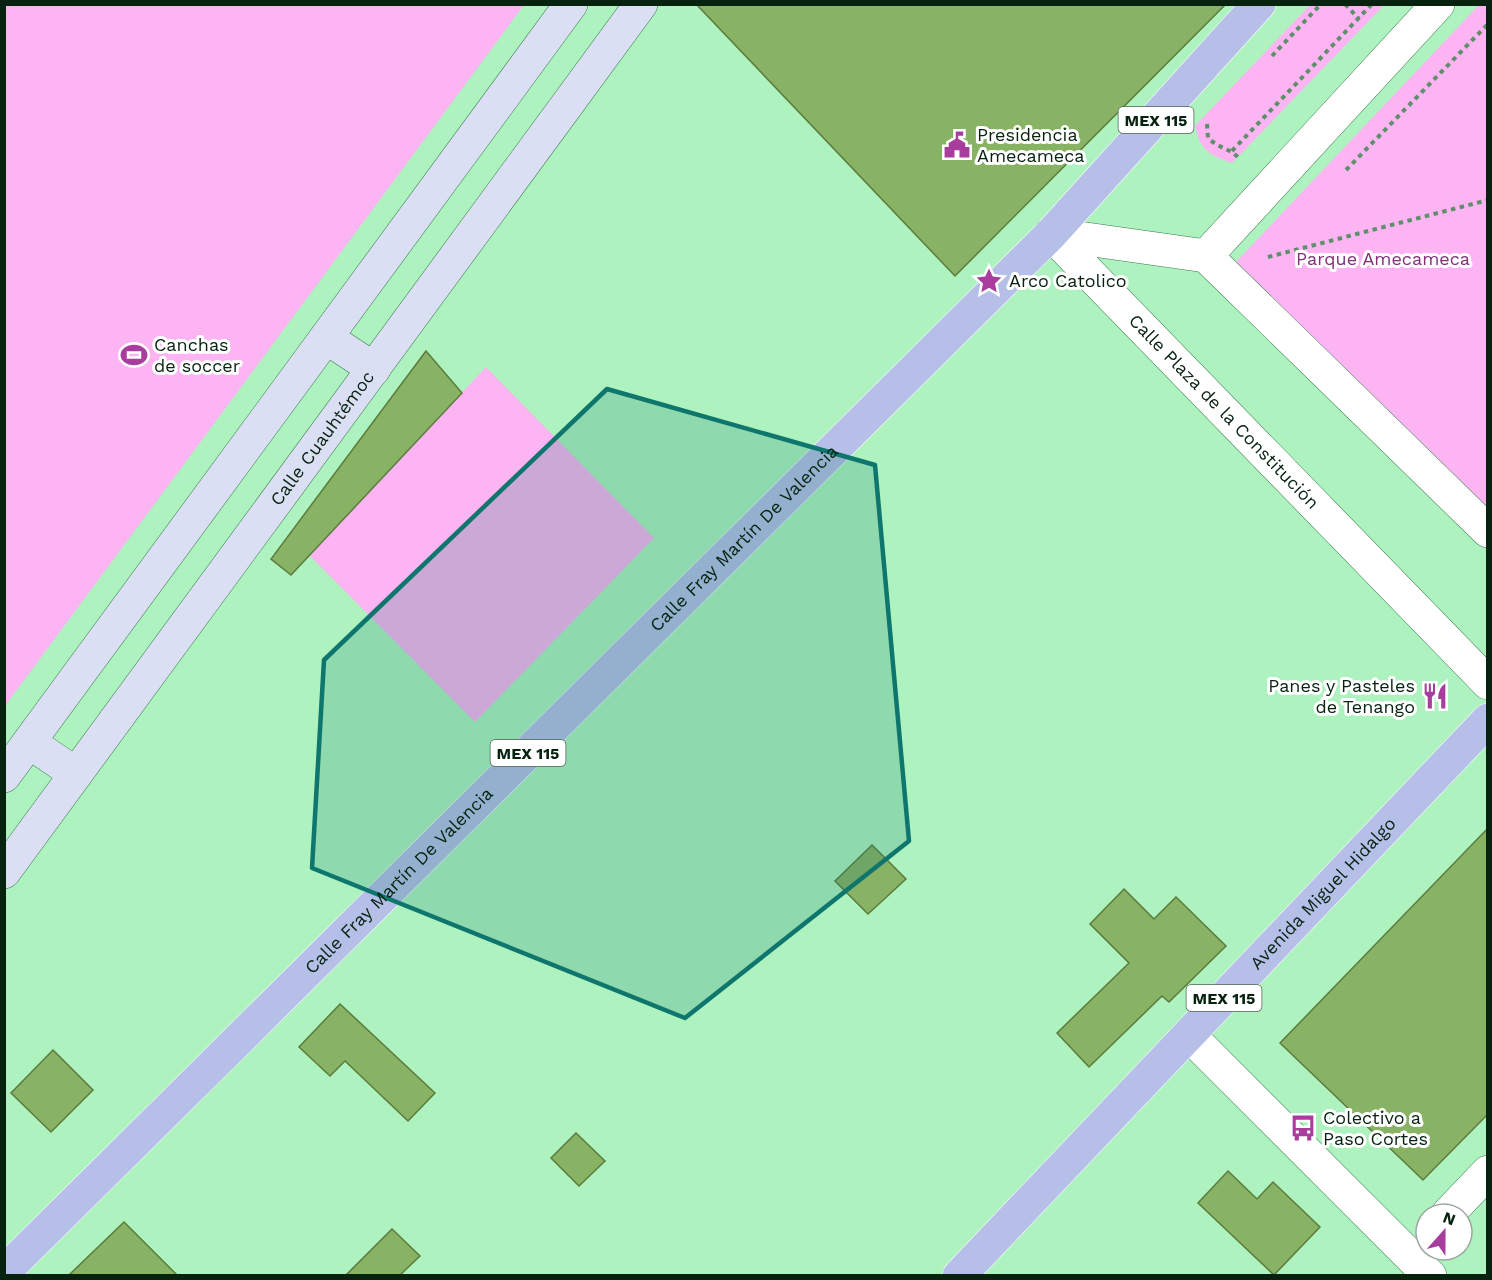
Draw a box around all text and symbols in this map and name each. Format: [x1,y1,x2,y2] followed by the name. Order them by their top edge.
[1118,107,1194,133] road number: MEX 115
[977,124,1085,166] place label: Presidencia Amecameca
[942,130,972,160] public building icon: Presidencia Amecameca
[1296,248,1470,269] park label: Parque Amecameca
[974,266,1004,296] place icon: Arco Catolico
[1009,270,1127,291] place label: Arco Catolico
[1125,310,1324,513] street label: Calle Plaza de la Constitución
[154,334,240,376] place label: Canchas de soccer
[119,340,149,370] sports icon: Canchas de soccer
[266,366,378,509] street label: Calle Cuauhtémoc
[645,440,842,636] street label: Calle Fray Martín De Valencia
[1268,675,1415,717] place label: Panes y Pasteles de Tenango
[1420,681,1450,711] restaurant icon: Panes y Pasteles de Tenango
[490,740,566,766] road number: MEX 115
[300,783,497,978] street label: Calle Fray Martín De Valencia
[1245,813,1400,974] street label: Avenida Miguel Hidalgo
[1186,985,1262,1011] road number: MEX 115
[1323,1107,1428,1149] place label: Colectivo a Paso Cortes
[1288,1113,1318,1143] bus stop icon: Colectivo a Paso Cortes
[1414,1202,1474,1262] north arrow
[1440,1207,1458,1229] text: N

